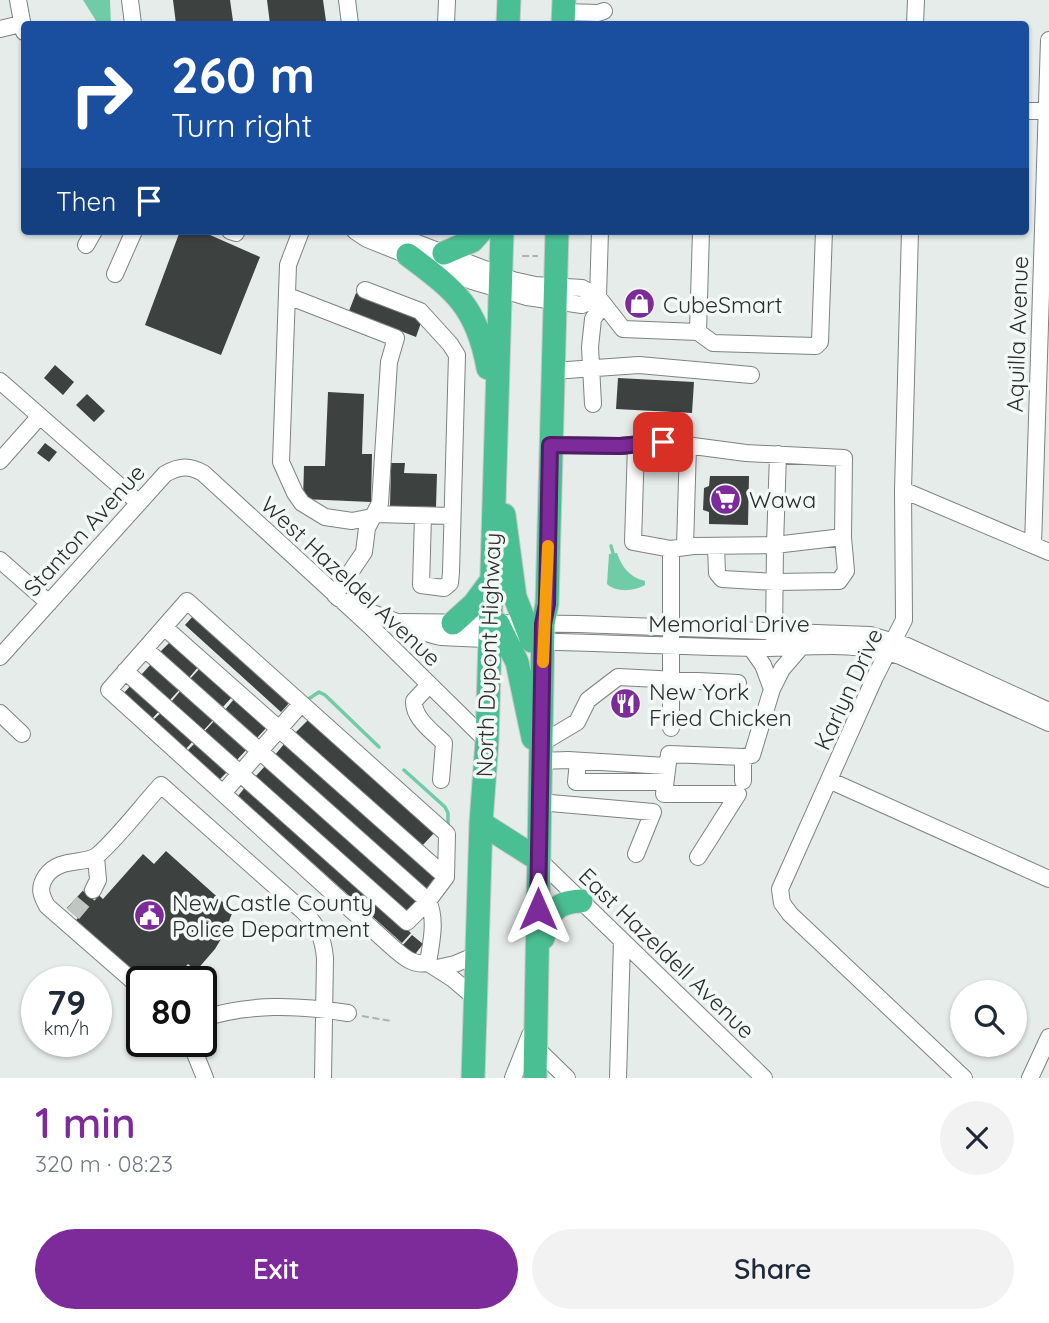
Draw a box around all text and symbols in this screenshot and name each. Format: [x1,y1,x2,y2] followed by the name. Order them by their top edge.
[171,44,315,105] text: 260 m
[56,49,147,140] icon: right
[171,105,312,145] text: Turn right
[130,182,168,220] icon: arrive
[56,185,116,218] text: Then
[1000,255,1034,413] street label: Aquilla Avenue
[623,287,657,321] shop icon: CubeSmart
[663,290,783,319] place label: CubeSmart
[633,412,693,472] pin
[644,423,682,461] icon: arrive
[17,458,151,602] street label: Stanton Avenue
[709,482,743,516] supermarket icon: Wawa
[749,485,816,514] place label: Wawa
[255,490,447,672] street label: West Hazeldel Avenue
[469,532,507,778] street label: North Dupont Highway
[648,609,810,638] street label: Memorial Drive
[807,623,889,755] street label: Karlyn Drive
[649,677,792,732] place label: New York Fried Chicken
[609,687,643,721] restaurant icon: New York Fried Chicken
[573,861,761,1045] street label: East Hazeldell Avenue
[501,872,575,946] position arrow
[172,888,373,943] place label: New Castle County Police Department
[132,898,166,932] public building icon: New Castle County Police Department
[126,966,217,1057] speed limit sign: 80
[47,980,86,1024] text: 79
[950,980,1027,1057] map controls
[950,980,1027,1057] button: search
[44,1017,89,1040] text: km/h
[35,1096,136,1149] text: 1 min
[940,1101,1014,1175] button: close
[35,1149,173,1178] text: 320 m · 08:23
[35,1229,518,1309] button: Exit
[532,1229,1014,1309] button: Share

